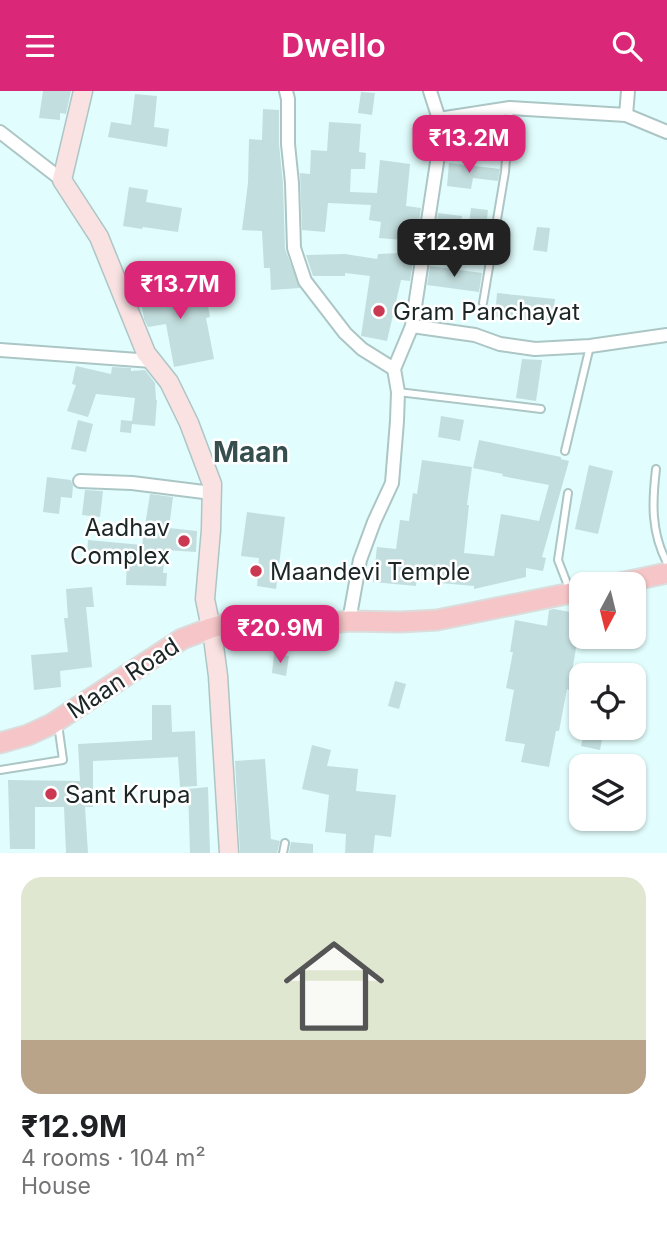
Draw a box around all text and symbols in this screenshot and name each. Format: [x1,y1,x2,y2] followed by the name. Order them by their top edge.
[281,26,386,65] text: Dwello
[21,27,59,65] icon: menu
[608,27,646,65] icon: search
[412,115,526,175] pin: ₹13.2M
[428,124,510,152] text: ₹13.2M
[397,219,511,279] pin: ₹12.9M
[413,228,495,256] text: ₹12.9M
[123,261,237,321] pin: ₹13.7M
[140,270,220,298] text: ₹13.7M
[393,297,580,326] place label: Gram Panchayat
[371,303,387,319] marker: Gram Panchayat
[213,435,289,469] district label: Maan
[70,513,170,570] place label: Aadhav Complex
[176,533,192,549] marker: Aadhav Complex
[270,557,470,586] place label: Maandevi Temple
[248,563,264,579] marker: Maandevi Temple
[569,572,646,649] north arrow
[569,572,646,831] map controls
[223,605,337,665] pin: ₹20.9M
[237,614,323,642] text: ₹20.9M
[62,631,184,725] street label: Maan Road
[569,663,646,740] button: locate
[569,754,646,831] button: layers
[65,780,190,809] place label: Sant Krupa
[43,786,59,802] marker: Sant Krupa
[271,923,397,1049] icon: home
[21,1108,127,1144] text: ₹12.9M
[21,1144,206,1172] text: 4 rooms · 104 m²
[21,1172,91,1200] text: House

